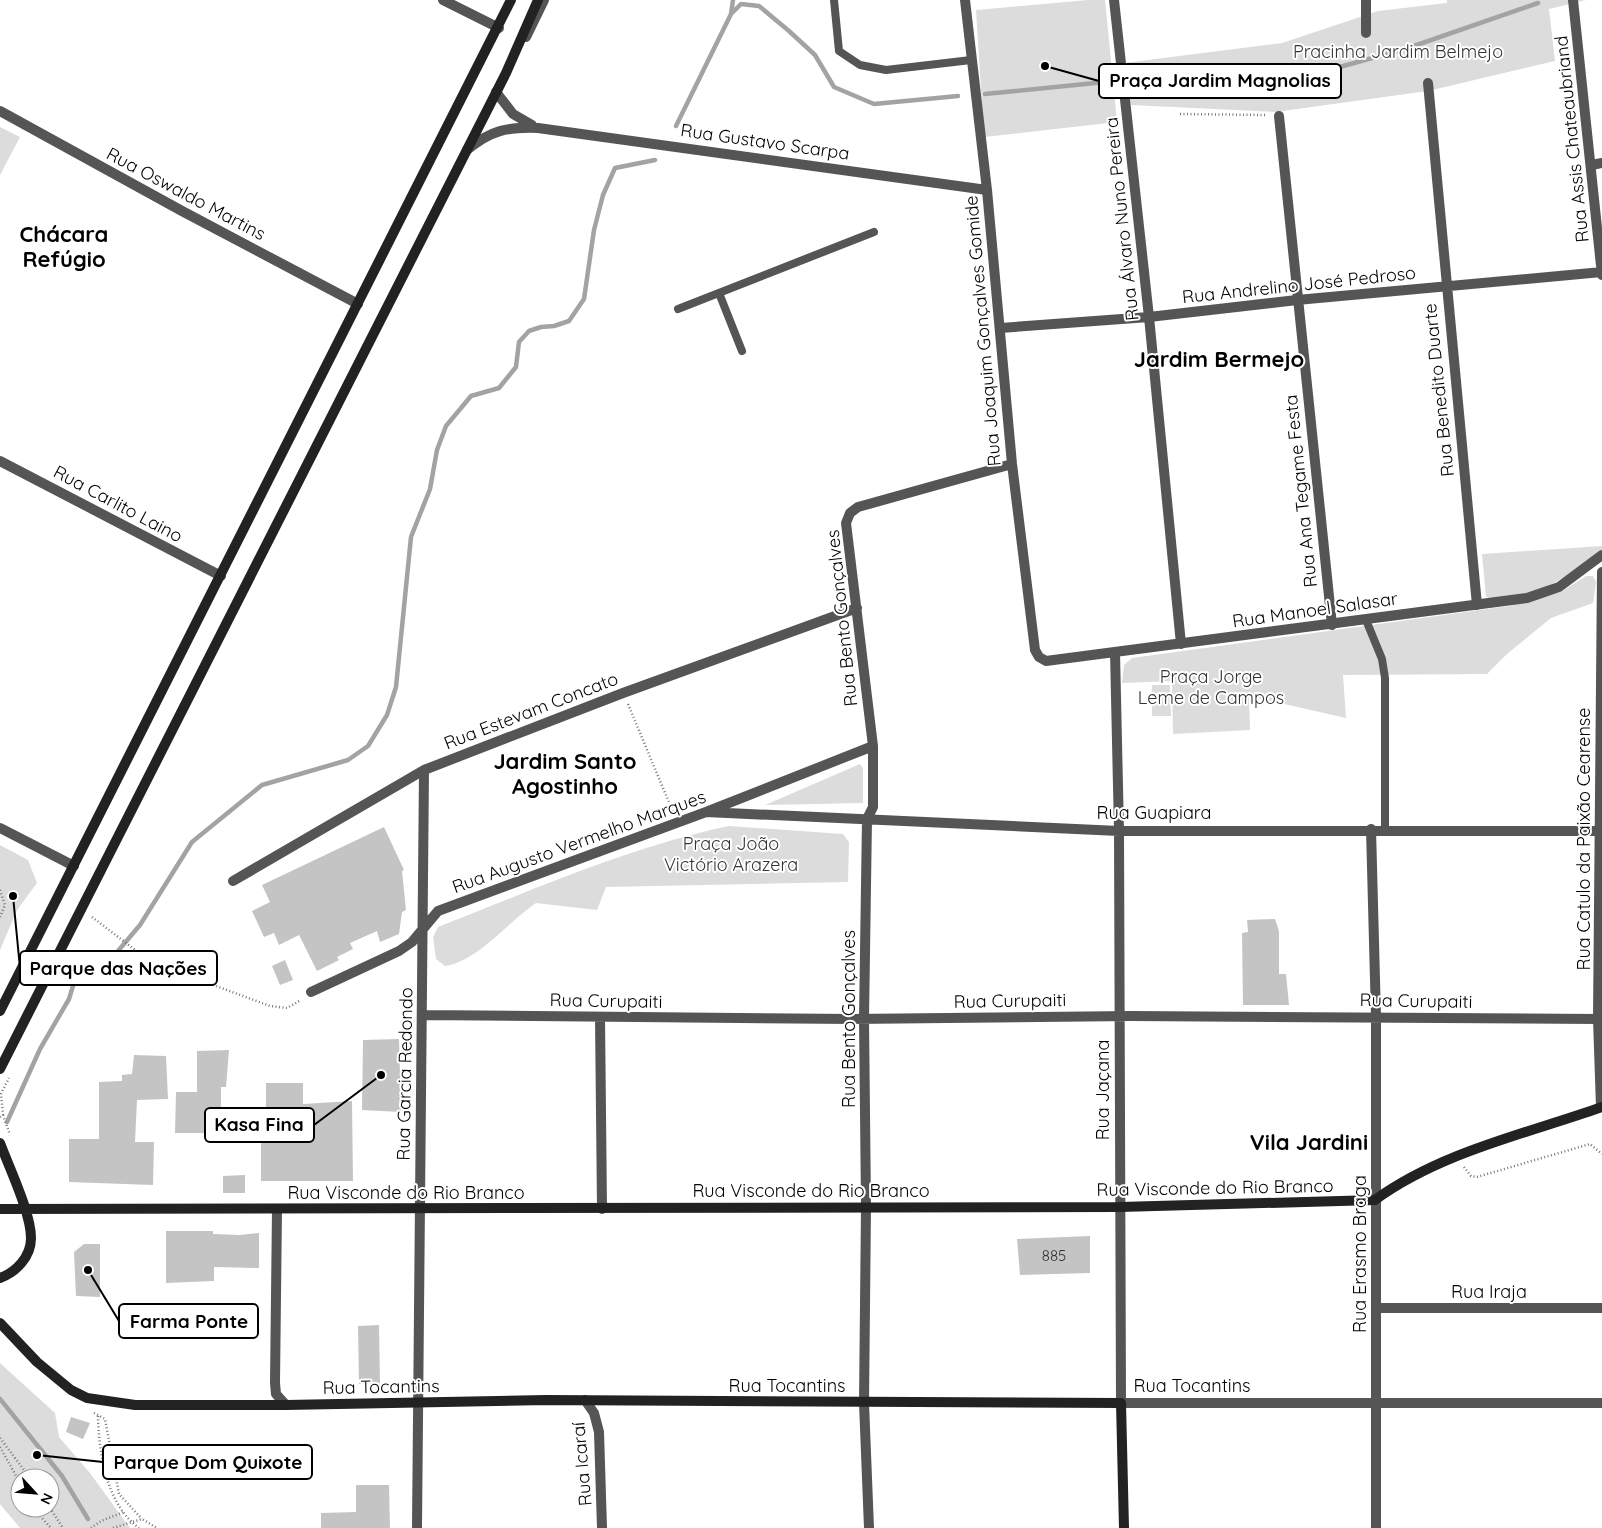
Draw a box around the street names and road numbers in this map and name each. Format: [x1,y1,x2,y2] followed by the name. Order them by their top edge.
[1549,35,1594,244] street label: Rua Assis Chateaubriand
[1099,116,1144,322] street label: Rua Álvaro Nuno Pereira
[679,118,851,165] street label: Rua Gustavo Scarpa
[103,142,270,245] street label: Rua Oswaldo Martins
[959,195,1006,467] street label: Rua Joaquim Gonçalves Gomide
[1181,261,1417,308] street label: Rua Andrelino José Pedroso
[1418,302,1459,478] street label: Rua Benedito Duarte
[1279,394,1322,589] street label: Rua Ana Tegame Festa
[50,460,187,547] street label: Rua Carlito Laino
[821,528,862,708] street label: Rua Bento Gonçalves
[1231,587,1399,632] street label: Rua Manoel Salasar
[441,667,621,754] street label: Rua Estevam Concato
[1572,708,1595,970] street label: Rua Catulo da Paixão Cearense
[449,785,709,898] street label: Rua Augusto Vermelho Marques
[1097,801,1211,824] street label: Rua Guapiara
[837,930,860,1108] street label: Rua Bento Gonçalves
[391,987,418,1161] street label: Rua Garcia Redondo
[549,988,663,1013] street label: Rua Curupaiti
[953,988,1067,1013] street label: Rua Curupaiti
[1359,988,1473,1013] street label: Rua Curupaiti
[1091,1040,1114,1140] street label: Rua Jaçana
[1096,1174,1334,1201] street label: Rua Visconde do Rio Branco
[1348,1175,1371,1333] street label: Rua Erasmo Braga
[692,1179,930,1202] street label: Rua Visconde do Rio Branco
[287,1181,525,1204] street label: Rua Visconde do Rio Branco
[1451,1280,1527,1303] street label: Rua Iraja
[322,1374,440,1399] street label: Rua Tocantins
[729,1374,845,1397] street label: Rua Tocantins
[1134,1374,1250,1397] street label: Rua Tocantins
[566,1421,597,1507] street label: Rua Icaraí

